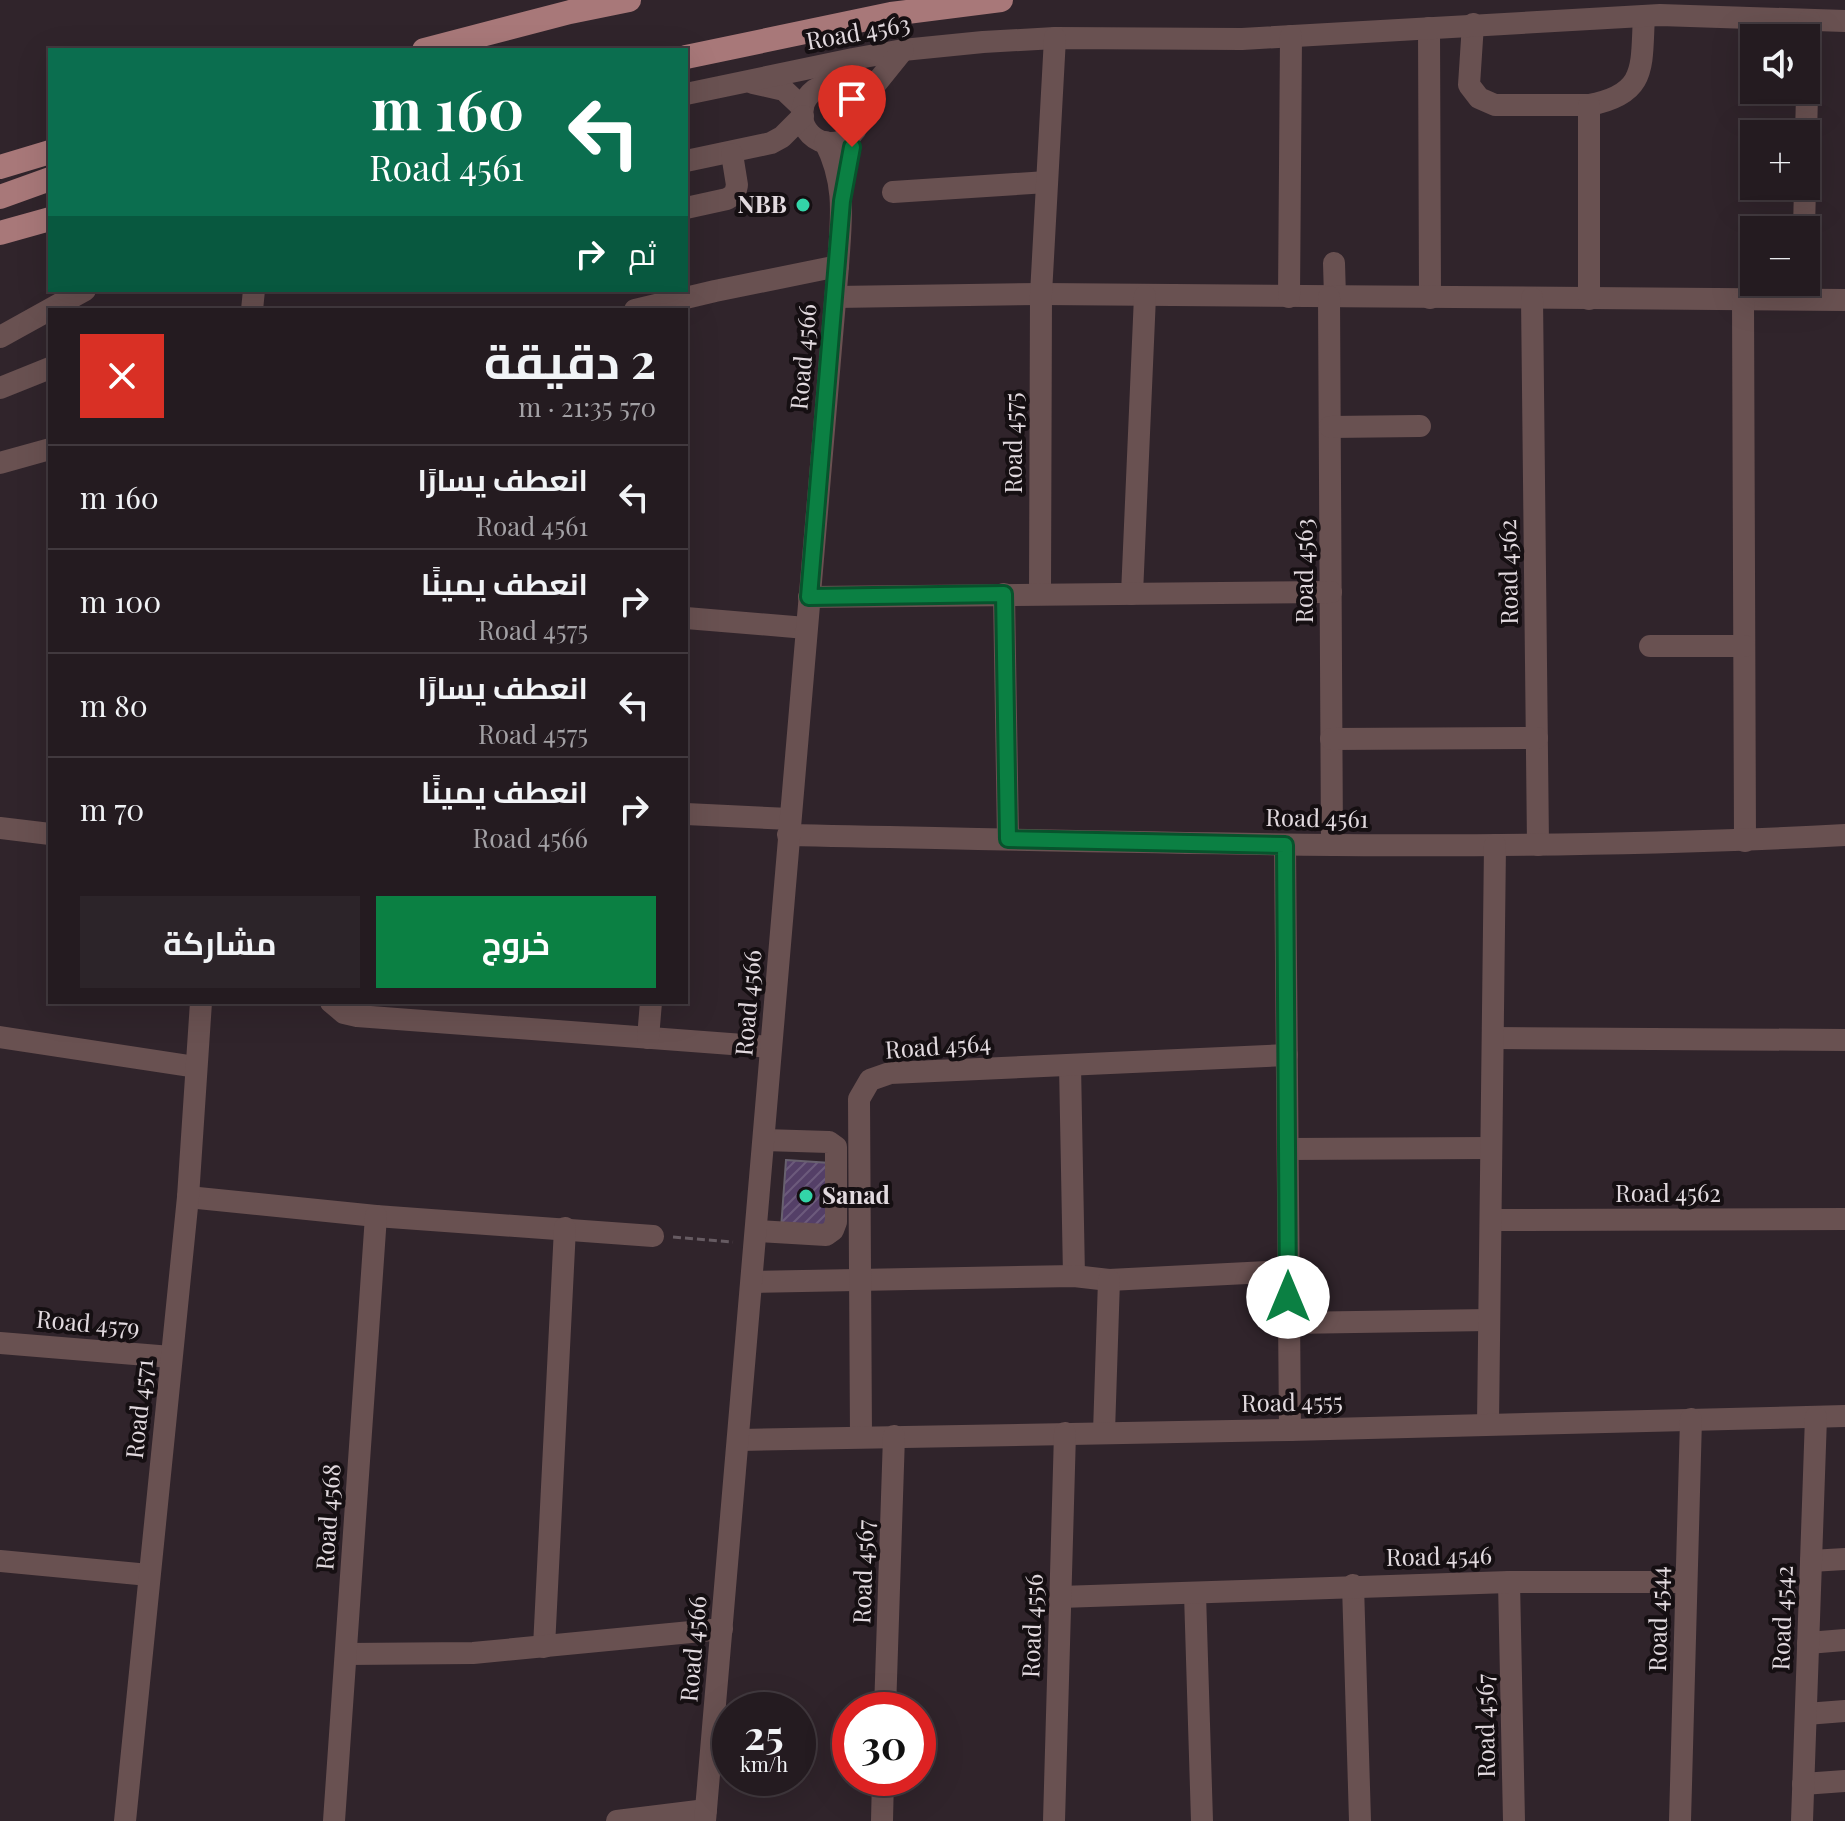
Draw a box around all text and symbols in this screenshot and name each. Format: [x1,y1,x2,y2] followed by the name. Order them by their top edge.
[803,6,912,56] street label: Road 4563
[1740,24,1820,296] map controls
[1740,24,1820,104] button: sound
[818,65,886,147] pin
[371,70,524,145] text: 160 m
[830,77,874,121] icon: arrive
[552,80,656,184] icon: left
[1740,120,1820,200] button: +
[369,142,524,190] text: Road 4561
[737,187,787,219] place label: NBB
[794,196,812,214] marker: NBB
[1740,216,1820,296] button: −
[568,232,612,276] icon: right
[628,233,656,273] text: ثم
[781,302,823,411] street label: Road 4566
[484,327,656,391] text: 2 دقيقة
[80,334,164,418] button: close
[518,389,656,424] text: 570 m · 21:35
[996,392,1028,494] street label: Road 4575
[417,459,588,499] text: انعطف يسارًا
[612,475,656,519] icon: left
[80,477,159,517] text: 160 m
[476,508,588,543] text: Road 4561
[1287,518,1319,624] street label: Road 4563
[1490,519,1524,625] street label: Road 4562
[421,563,588,603] text: انعطف يمينًا
[612,579,656,623] icon: right
[80,581,161,621] text: 100 m
[478,612,588,647] text: Road 4575
[417,667,588,707] text: انعطف يسارًا
[612,683,656,727] icon: left
[80,685,148,725] text: 80 m
[478,716,588,751] text: Road 4575
[421,771,588,811] text: انعطف يمينًا
[612,787,656,831] icon: right
[80,789,144,829] text: 70 m
[1265,800,1369,834] street label: Road 4561
[472,820,588,855] text: Road 4566
[80,896,360,988] button: مشاركة
[376,896,656,988] button: خروج
[726,948,768,1057] street label: Road 4566
[884,1025,992,1065] street label: Road 4564
[1615,1176,1721,1208] street label: Road 4562
[822,1178,890,1210] place label: Sanad
[797,1187,815,1205] marker: Sanad
[1246,1255,1330,1339] position arrow
[35,1302,141,1342] street label: Road 4579
[117,1357,159,1460] street label: Road 4571
[1241,1384,1343,1418] street label: Road 4555
[307,1462,347,1571] street label: Road 4568
[844,1519,880,1624] street label: Road 4567
[1386,1538,1492,1572] street label: Road 4546
[1763,1565,1799,1671] street label: Road 4542
[1640,1566,1674,1672] street label: Road 4544
[1013,1573,1049,1679] street label: Road 4556
[671,1594,713,1703] street label: Road 4566
[1467,1674,1501,1778] street label: Road 4567
[832,1692,936,1796] speed limit sign: 30
[744,1707,784,1760] text: 25
[740,1750,788,1777] text: km/h

